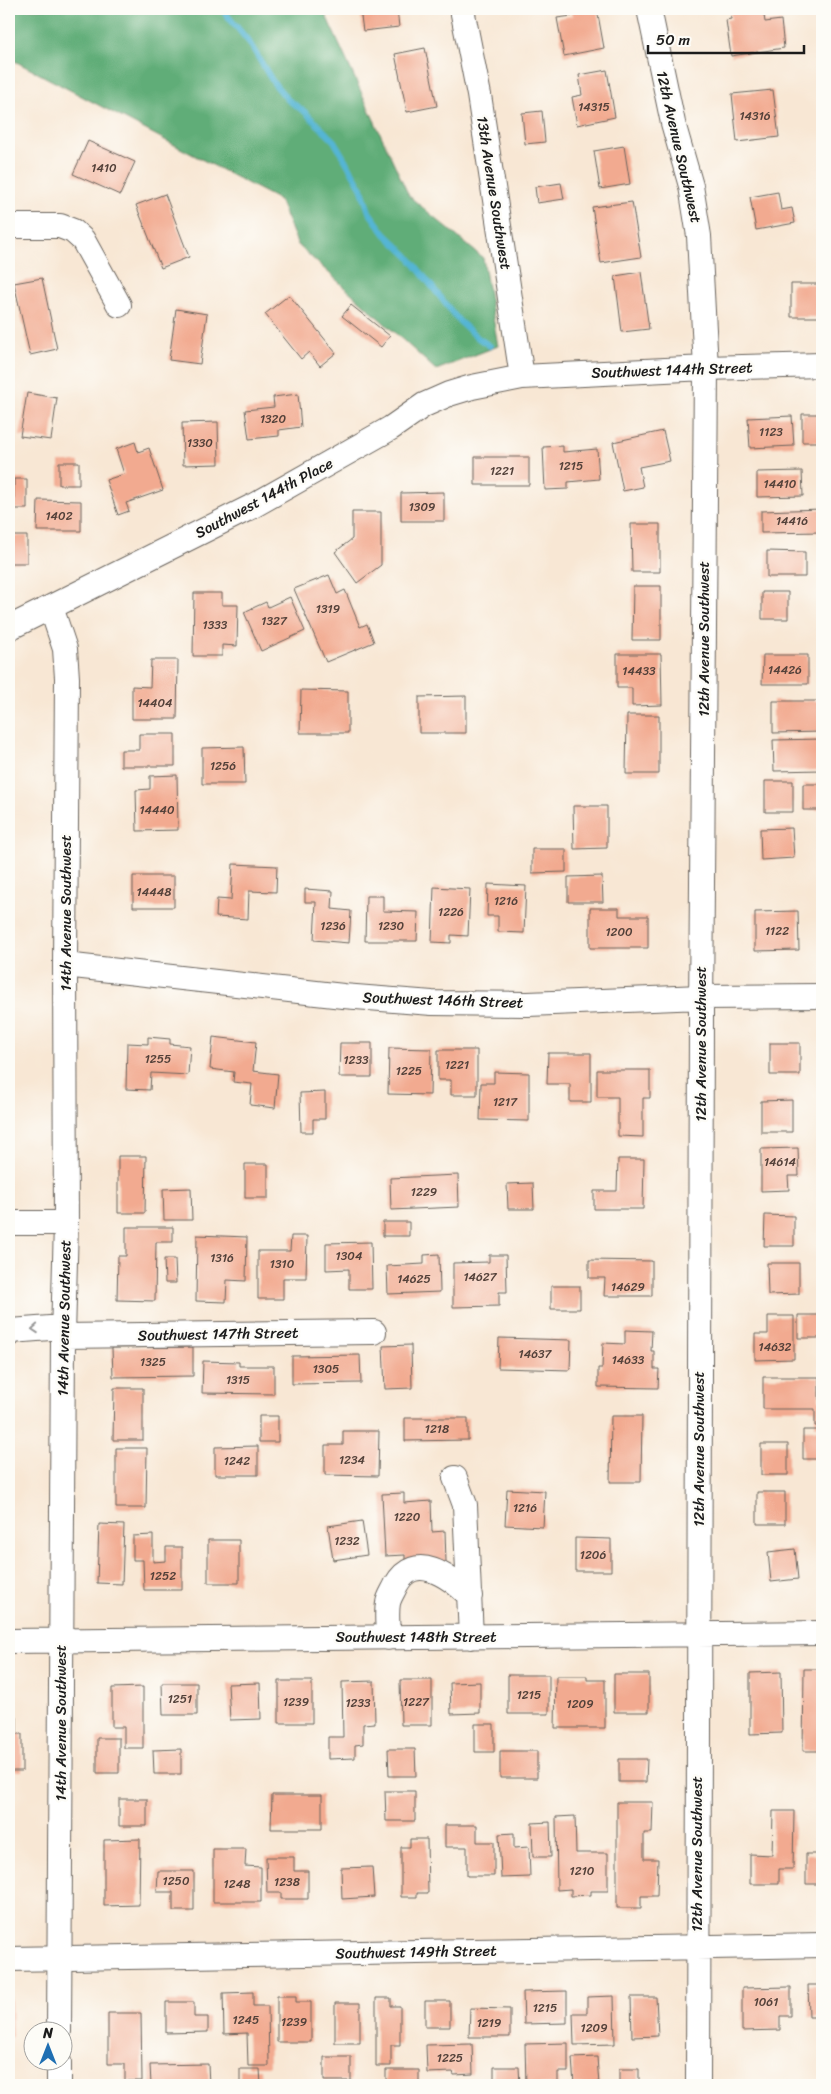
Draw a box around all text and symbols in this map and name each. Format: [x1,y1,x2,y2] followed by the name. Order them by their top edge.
[648,22,805,54] scale bar
[656,27,691,53] text: 50 m
[649,68,709,226] street label: 12th Avenue Southwest
[578,96,610,118] house number: 14315
[739,105,771,127] house number: 14316
[469,114,519,272] street label: 13th Avenue Southwest
[91,157,117,179] house number: 1410
[591,354,754,386] street label: Southwest 144th Street
[260,408,287,430] house number: 1320
[759,421,783,443] house number: 1123
[187,432,213,454] house number: 1330
[190,450,338,546] street label: Southwest 144th Place
[559,455,583,477] house number: 1215
[490,460,514,482] house number: 1221
[764,473,797,495] house number: 14410
[409,496,435,518] house number: 1309
[45,505,73,527] house number: 1402
[776,510,808,532] house number: 14416
[691,561,717,717] street label: 12th Avenue Southwest
[316,598,340,620] house number: 1319
[261,610,288,632] house number: 1327
[203,614,228,636] house number: 1333
[768,659,802,681] house number: 14426
[622,660,656,682] house number: 14433
[137,692,173,714] house number: 14404
[210,755,236,777] house number: 1256
[139,799,175,821] house number: 14440
[53,834,79,991] street label: 14th Avenue Southwest
[137,881,171,903] house number: 14448
[494,890,518,912] house number: 1216
[438,901,464,923] house number: 1226
[320,915,346,937] house number: 1236
[378,915,405,937] house number: 1230
[765,920,789,942] house number: 1122
[605,921,633,943] house number: 1200
[688,966,714,1122] street label: 12th Avenue Southwest
[362,984,524,1016] street label: Southwest 146th Street
[145,1048,171,1070] house number: 1255
[343,1049,369,1071] house number: 1233
[445,1054,469,1076] house number: 1221
[396,1060,422,1082] house number: 1225
[493,1091,518,1113] house number: 1217
[764,1151,797,1173] house number: 14614
[411,1181,437,1203] house number: 1229
[50,1239,78,1396] street label: 14th Avenue Southwest
[336,1245,363,1267] house number: 1304
[210,1247,234,1269] house number: 1316
[270,1253,295,1275] house number: 1310
[463,1266,498,1288] house number: 14627
[397,1268,431,1290] house number: 14625
[611,1276,645,1298] house number: 14629
[137,1320,299,1348] street label: Southwest 147th Street
[30,1323,38,1334] one-way arrow
[759,1336,792,1358] house number: 14632
[519,1343,553,1365] house number: 14637
[612,1349,645,1371] house number: 14633
[140,1351,166,1373] house number: 1325
[313,1358,339,1380] house number: 1305
[226,1369,250,1391] house number: 1315
[686,1371,712,1527] street label: 12th Avenue Southwest
[425,1418,449,1440] house number: 1218
[339,1449,366,1471] house number: 1234
[224,1450,250,1472] house number: 1242
[513,1497,537,1519] house number: 1216
[394,1506,421,1528] house number: 1220
[334,1530,360,1552] house number: 1232
[580,1544,606,1566] house number: 1206
[150,1565,176,1587] house number: 1252
[335,1624,497,1650] street label: Southwest 148th Street
[48,1644,74,1801] street label: 14th Avenue Southwest
[517,1684,541,1706] house number: 1215
[168,1688,192,1710] house number: 1251
[283,1691,309,1713] house number: 1239
[403,1691,430,1713] house number: 1227
[345,1692,371,1714] house number: 1233
[566,1693,594,1715] house number: 1209
[684,1776,710,1932] street label: 12th Avenue Southwest
[570,1860,595,1882] house number: 1210
[163,1870,190,1892] house number: 1250
[274,1871,300,1893] house number: 1238
[224,1873,250,1895] house number: 1248
[335,1938,497,1966] street label: Southwest 149th Street
[754,1991,778,2013] house number: 1061
[533,1997,557,2019] house number: 1215
[233,2009,259,2031] house number: 1245
[281,2011,307,2033] house number: 1239
[477,2012,501,2034] house number: 1219
[580,2017,608,2039] house number: 1209
[42,2021,53,2046] text: N
[22,2022,72,2072] north arrow
[437,2047,463,2069] house number: 1225

